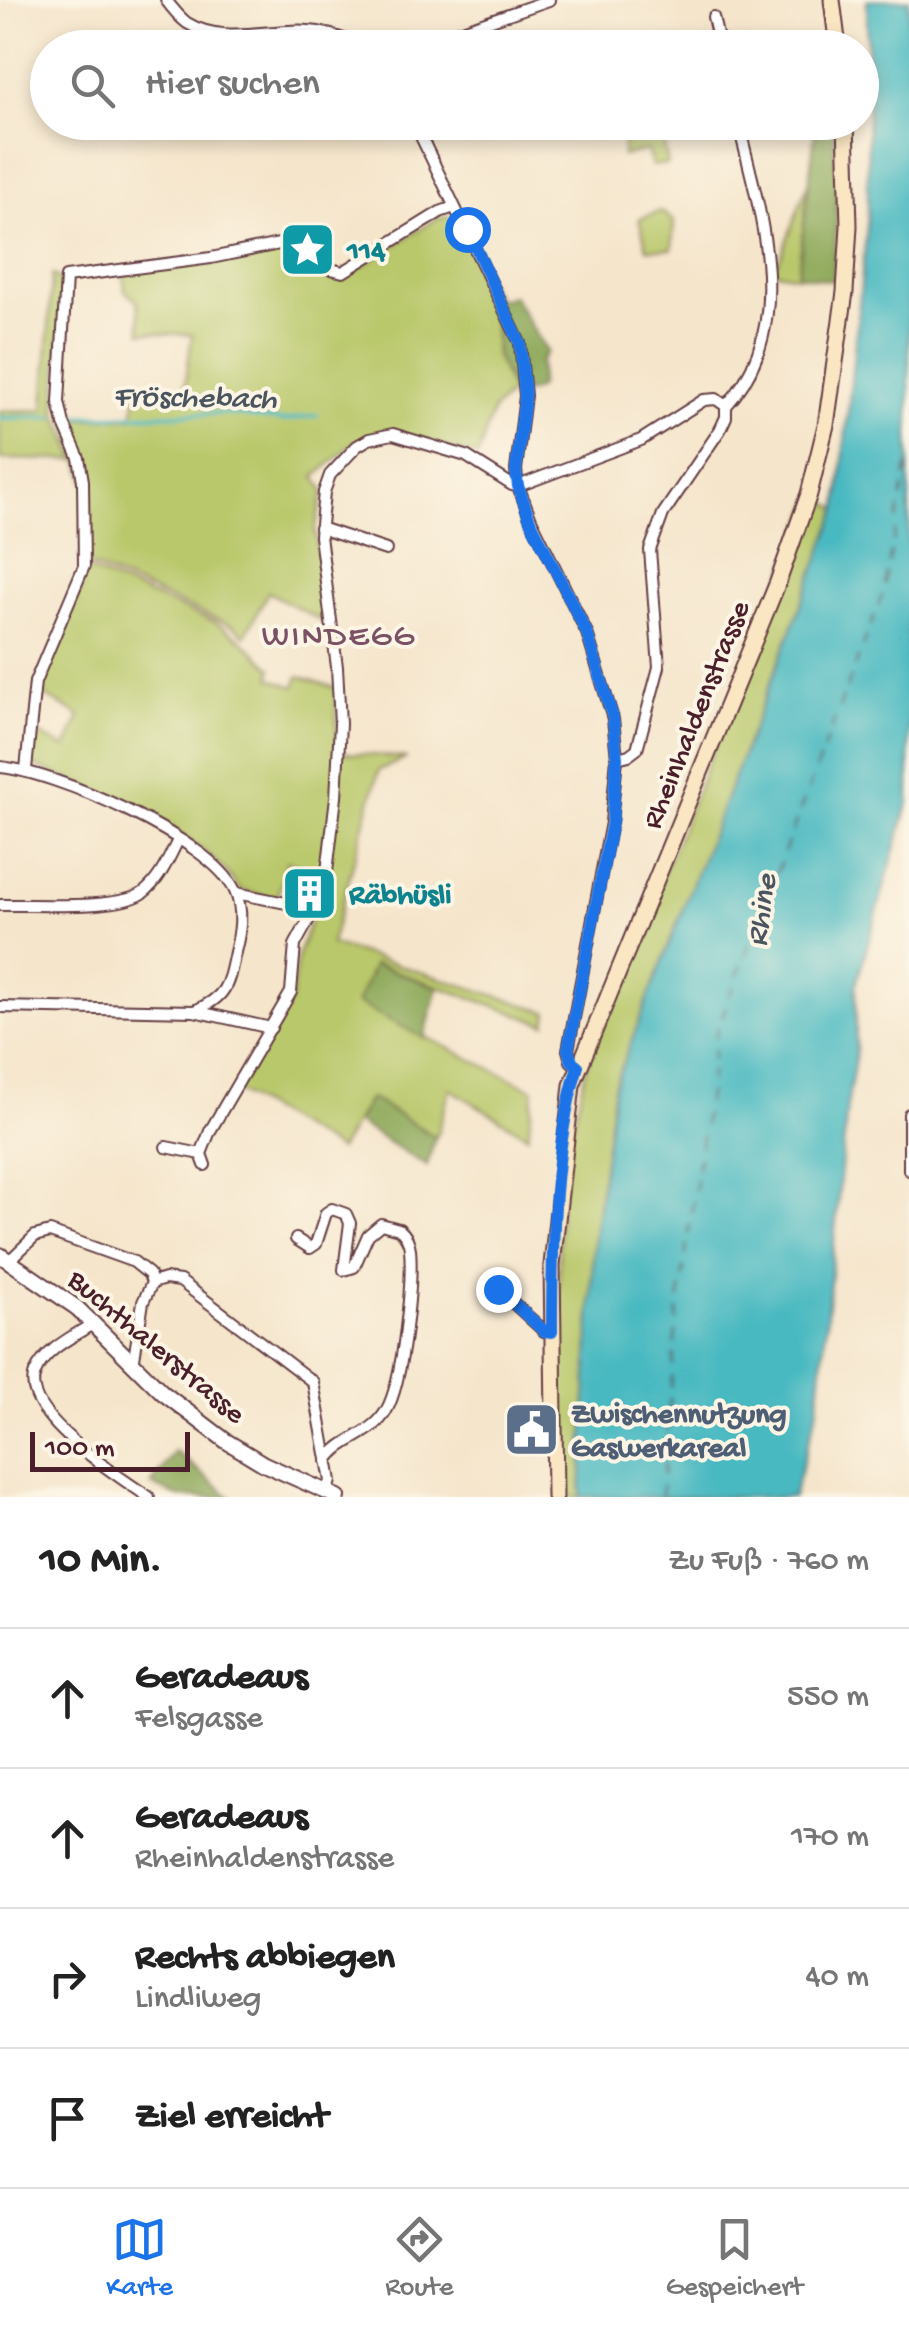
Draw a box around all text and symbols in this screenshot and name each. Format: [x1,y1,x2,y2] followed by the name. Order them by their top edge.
[30,30,879,140] search box
[65,58,120,113] icon: search
[145,63,320,107] text: Hier suchen
[445,207,491,253] route start
[278,219,338,279] place icon: 114
[346,236,386,271] place label: 114
[113,380,278,420] water label: Fröschebach
[636,596,760,835] street label: Rheinhaldenstrasse
[262,619,416,657] district label: WINDEGG
[280,863,340,923] building icon: Räbhüsli
[740,871,788,949] water label: Rhine
[348,880,452,915] place label: Räbhüsli
[58,1263,252,1433] street label: Buchthalerstrasse
[476,1267,522,1313] route end
[502,1399,562,1459] public building icon: Zwischennutzung Gaswerkareal
[571,1399,786,1468] place label: Zwischennutzung Gaswerkareal
[30,1427,190,1472] scale bar
[45,1433,115,1466] text: 100 m
[40,1538,162,1587] text: 10 Min.
[668,1543,869,1581] text: Zu Fuß · 760 m
[135,1657,308,1701] text: Geradeaus
[40,1671,95,1726] icon: ahead
[787,1679,869,1717] text: 550 m
[135,1701,263,1739] text: Felsgasse
[135,1797,308,1841] text: Geradeaus
[40,1811,95,1866] icon: ahead
[791,1819,869,1857] text: 170 m
[135,1841,394,1879] text: Rheinhaldenstrasse
[135,1937,395,1981] text: Rechts abbiegen
[40,1951,95,2006] icon: right
[805,1959,869,1997] text: 40 m
[135,1981,261,2019] text: Lindliweg
[40,2091,95,2146] icon: arrive
[135,2096,328,2140] text: Ziel erreicht
[106,2212,173,2305] tab: Karte
[385,2212,453,2305] tab: Route
[666,2212,803,2305] tab: Gespeichert

